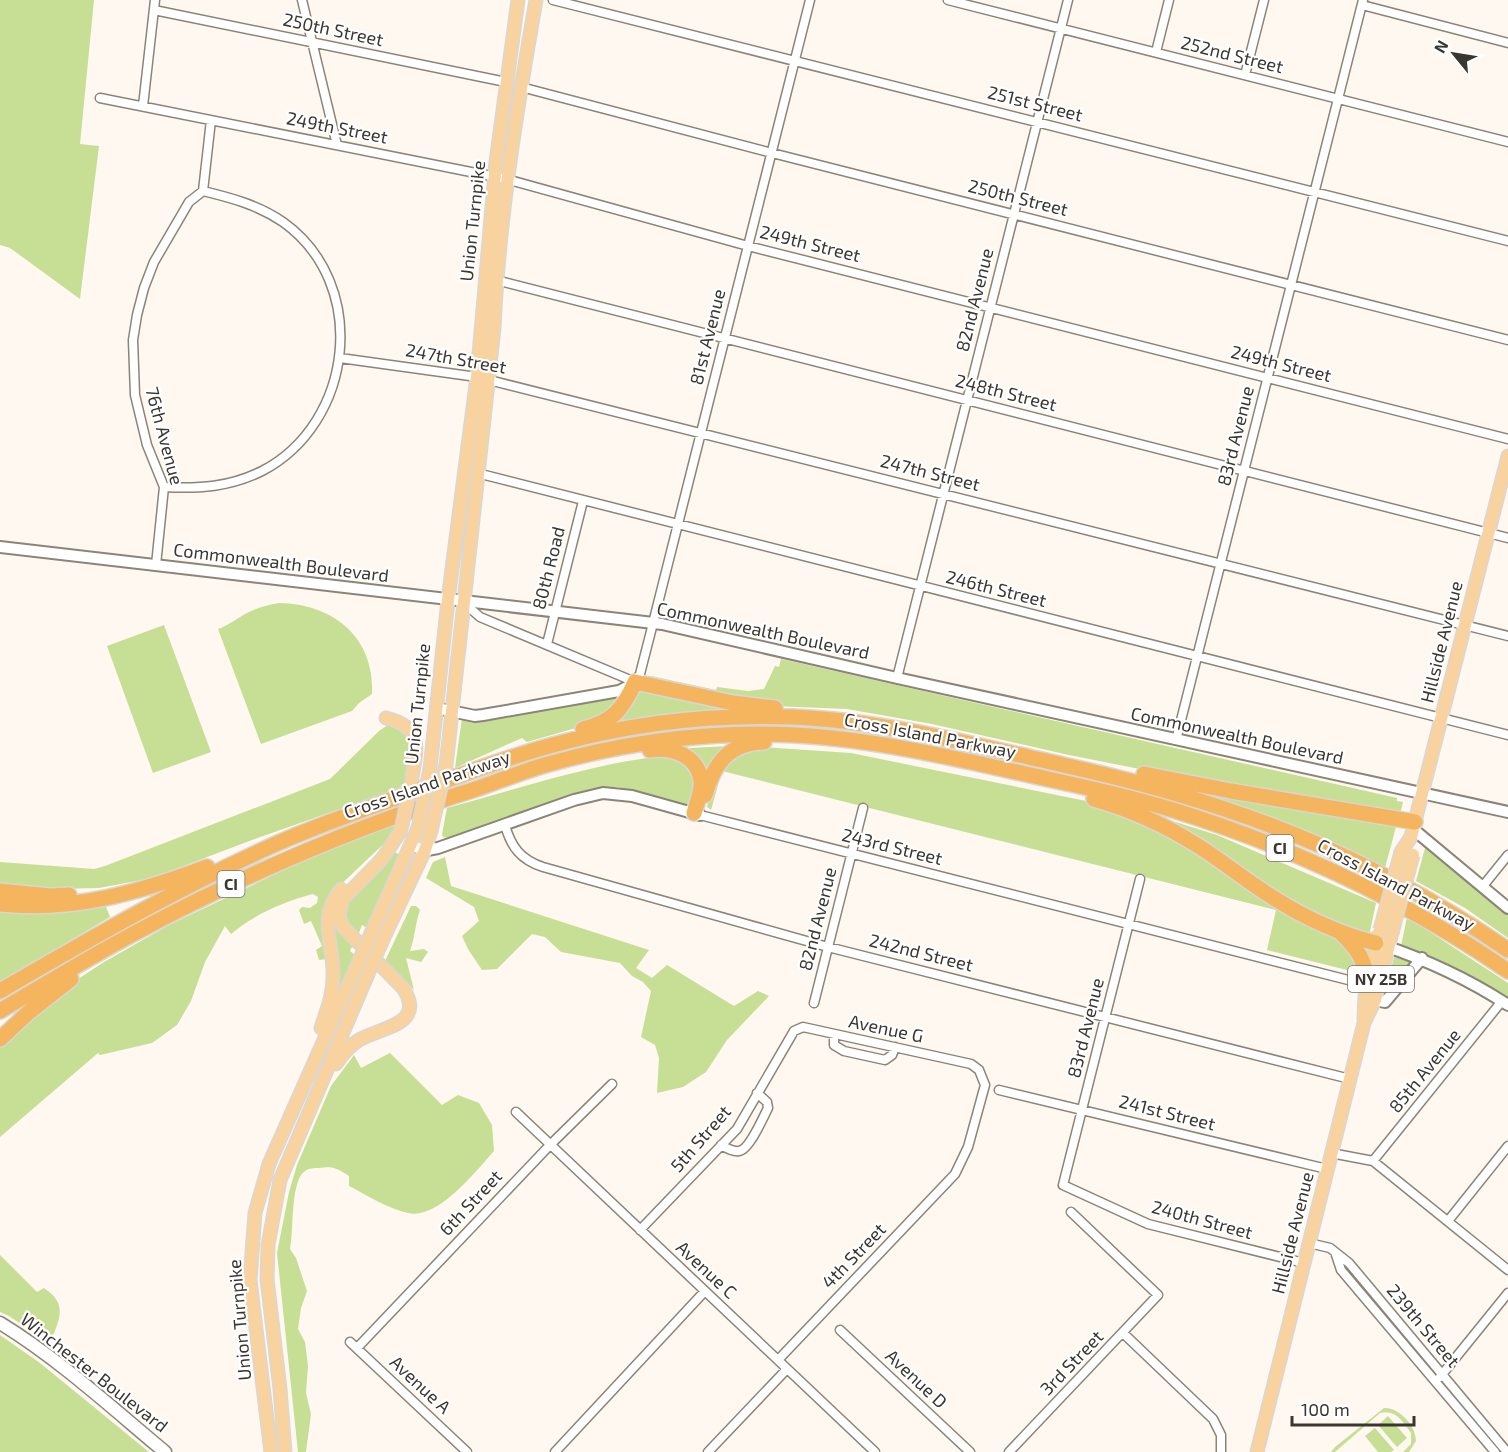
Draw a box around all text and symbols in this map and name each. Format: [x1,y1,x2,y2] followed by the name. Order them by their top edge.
[281,8,385,50] street label: 250th Street
[1424,24,1484,84] north arrow
[1179,31,1286,77] street label: 252nd Street
[1429,36,1452,56] text: N
[986,81,1085,125] street label: 251st Street
[285,106,390,148] street label: 249th Street
[455,159,489,282] street label: Union Turnpike
[966,174,1071,220] street label: 250th Street
[758,220,863,266] street label: 249th Street
[951,246,997,354] street label: 82nd Avenue
[685,287,730,387] street label: 81st Avenue
[404,338,508,378] street label: 247th Street
[1229,340,1334,386] street label: 249th Street
[953,369,1059,415] street label: 248th Street
[141,384,189,487] street label: 76th Avenue
[1212,384,1258,488] street label: 83rd Avenue
[878,449,982,495] street label: 247th Street
[527,524,569,611] street label: 80th Road
[172,538,390,586] street label: Commonwealth Boulevard
[944,565,1049,611] street label: 246th Street
[1415,579,1467,705] street label: Hillside Avenue
[655,597,872,663] street label: Commonwealth Boulevard
[400,642,434,765] street label: Union Turnpike
[1129,702,1346,768] street label: Commonwealth Boulevard
[842,708,1018,763] street label: Cross Island Parkway
[341,745,513,823] street label: Cross Island Parkway
[840,823,945,869] street label: 243rd Street
[1314,833,1479,935] street label: Cross Island Parkway
[1266,835,1294,861] road number: CI
[794,865,840,973] street label: 82nd Avenue
[218,871,244,897] road number: CI
[867,929,976,976] street label: 242nd Street
[1348,966,1414,992] road number: NY 25B
[1062,976,1108,1080] street label: 83rd Avenue
[847,1009,925,1047] street label: Avenue G
[1384,1024,1465,1117] street label: 85th Avenue
[1117,1089,1218,1135] street label: 241st Street
[665,1100,735,1176] street label: 5th Street
[434,1165,506,1240] street label: 6th Street
[1266,1170,1318,1296] street label: Hillside Avenue
[1149,1195,1255,1243] street label: 240th Street
[817,1218,890,1293] street label: 4th Street
[672,1236,741,1303] street label: Avenue C
[223,1259,255,1382] street label: Union Turnpike
[1383,1279,1465,1372] street label: 239th Street
[17,1308,173,1437] street label: Winchester Boulevard
[1035,1325,1108,1399] street label: 3rd Street
[881,1344,952,1412] street label: Avenue D
[386,1351,456,1418] street label: Avenue A
[1292,1389,1414,1427] scale bar
[1301,1398,1350,1420] text: 100 m

